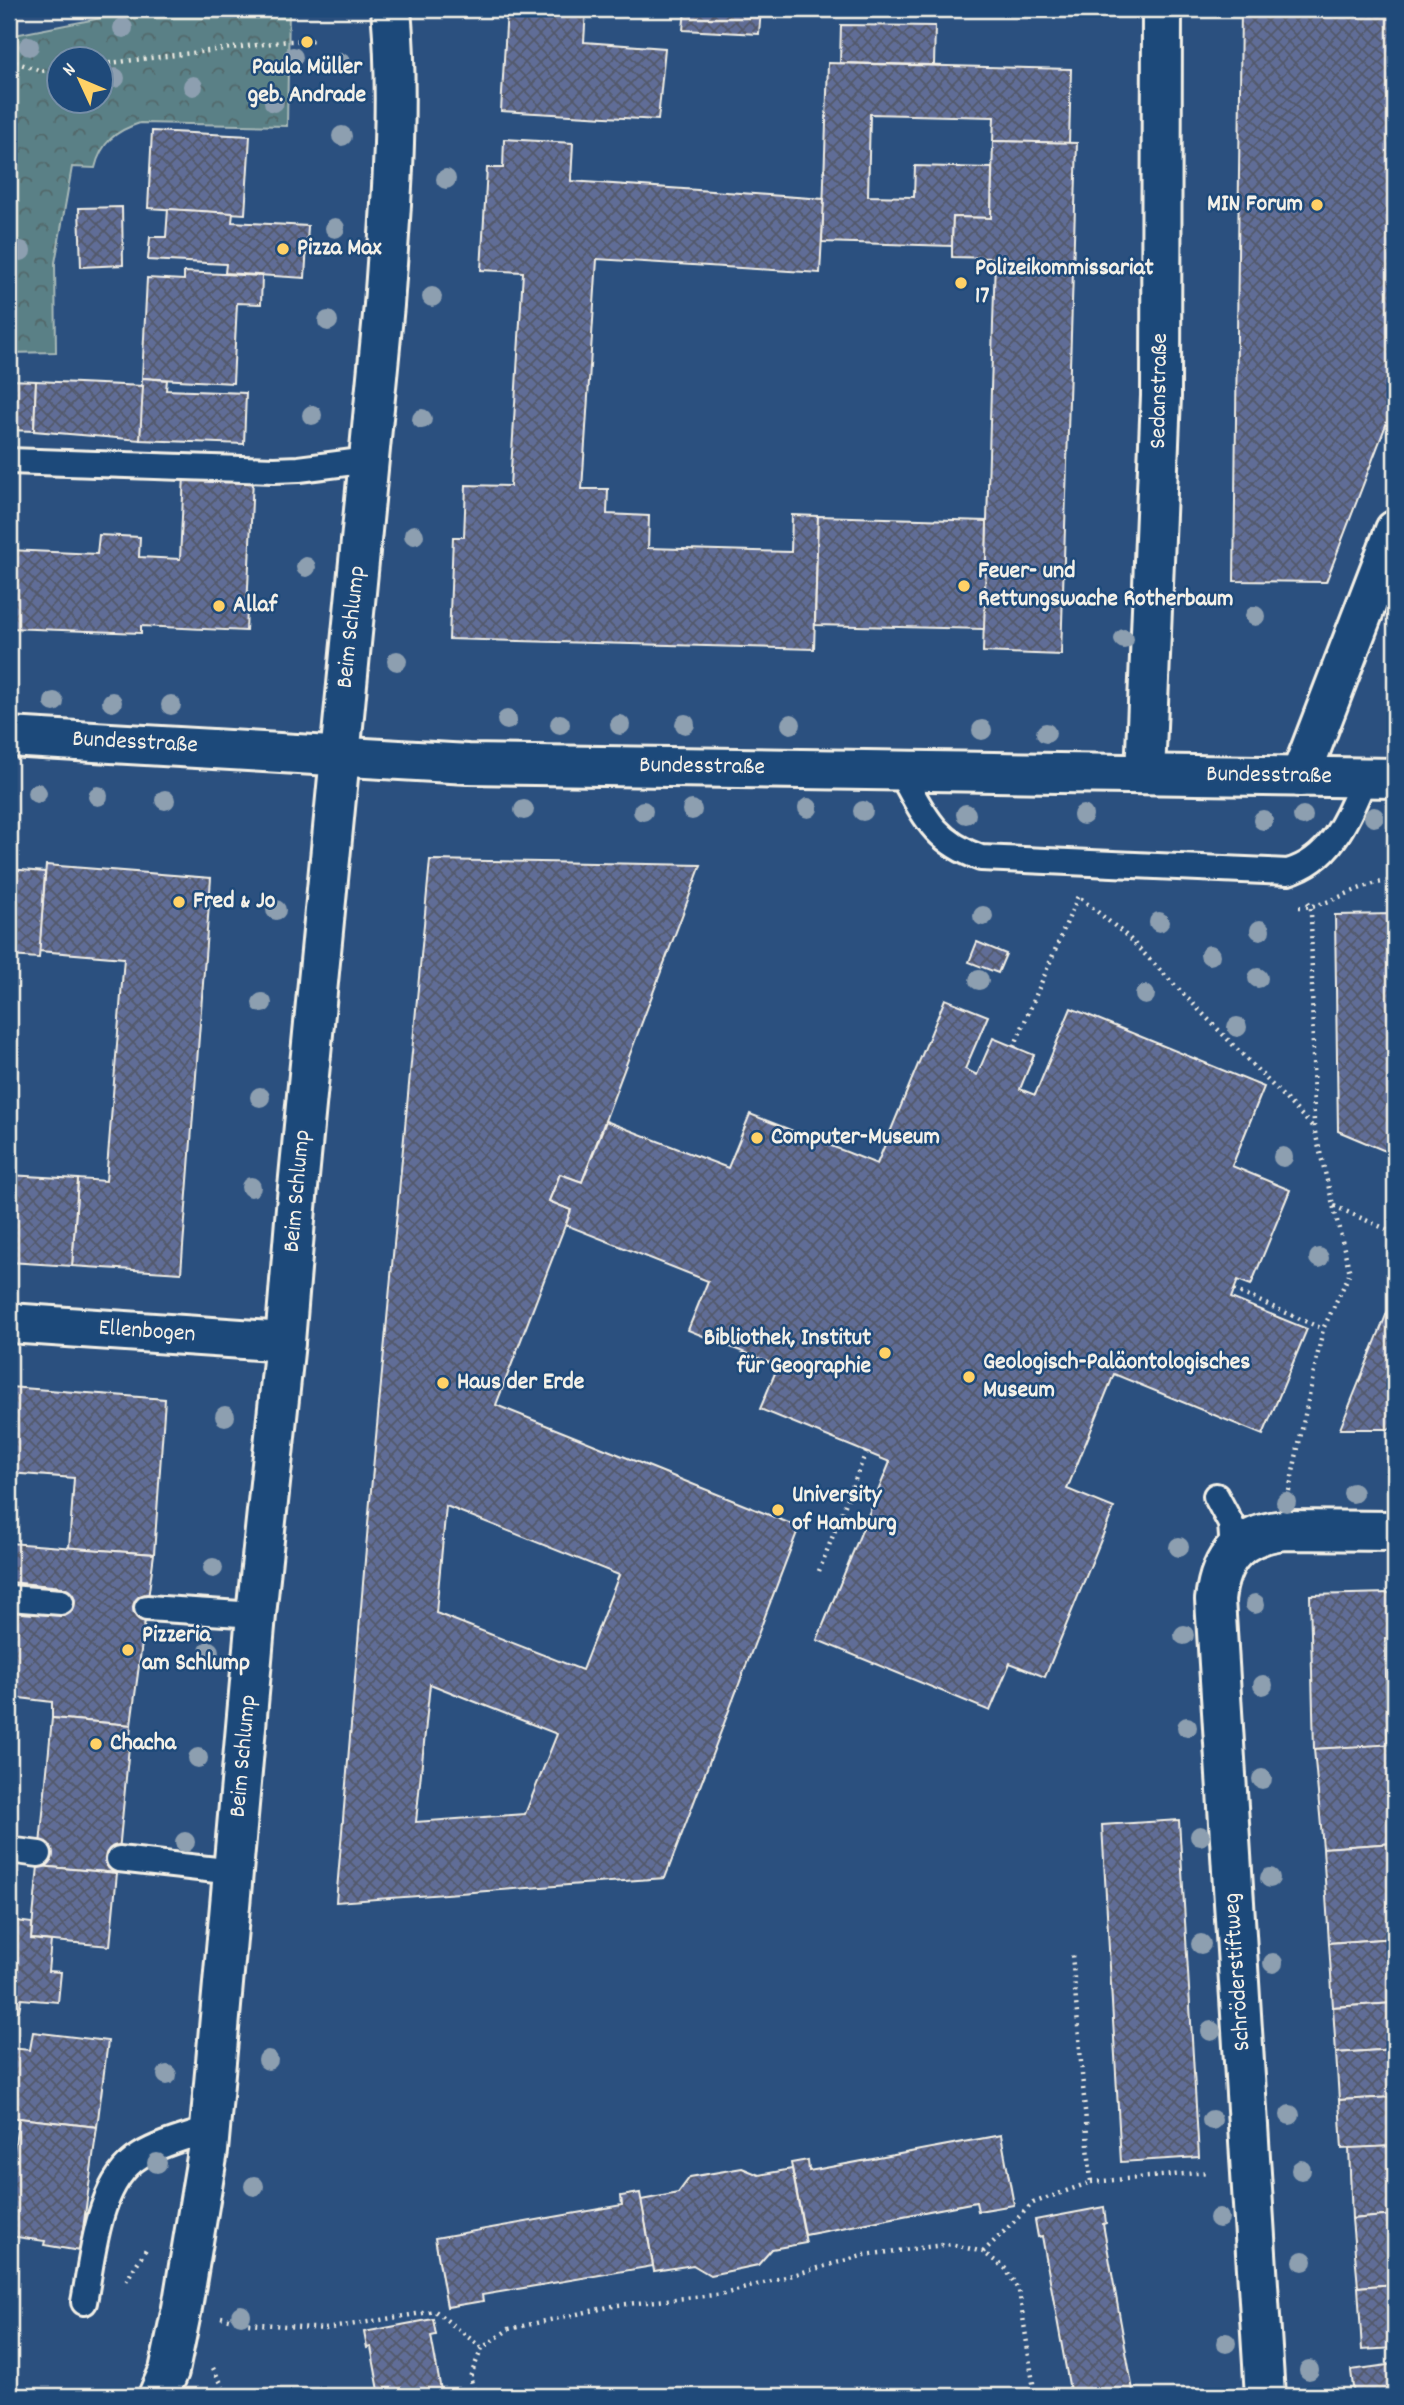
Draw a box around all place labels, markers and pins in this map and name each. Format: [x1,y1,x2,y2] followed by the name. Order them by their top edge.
[299,34,315,50] marker: Paula Müller geb. Andrade
[248,51,367,113] place label: Paula Müller geb. Andrade
[1207,188,1303,222] place label: MIN Forum
[1309,197,1325,213] marker: MIN Forum
[297,232,382,266] place label: Pizza Max
[275,241,291,257] marker: Pizza Max
[975,252,1154,314] place label: Polizeikommissariat 17
[953,275,969,291] marker: Polizeikommissariat 17
[978,555,1234,617] place label: Feuer- und Rettungswache Rotherbaum
[956,578,972,594] marker: Feuer- und Rettungswache Rotherbaum
[233,589,279,623] place label: Allaf
[211,598,227,614] marker: Allaf
[193,885,276,919] place label: Fred & Jo
[171,894,187,910] marker: Fred & Jo
[771,1121,940,1155] place label: Computer-Museum
[749,1130,765,1146] marker: Computer-Museum
[704,1322,871,1384] place label: Bibliothek, Institut für Geographie
[877,1345,893,1361] marker: Bibliothek, Institut für Geographie
[983,1346,1250,1408] place label: Geologisch-Paläontologisches Museum
[457,1366,585,1400] place label: Haus der Erde
[961,1369,977,1385] marker: Geologisch-Paläontologisches Museum
[435,1375,451,1391] marker: Haus der Erde
[792,1479,897,1541] place label: University of Hamburg
[770,1502,786,1518] marker: University of Hamburg
[142,1619,250,1681] place label: Pizzeria am Schlump
[120,1642,136,1658] marker: Pizzeria am Schlump
[110,1727,177,1761] place label: Chacha
[88,1736,104,1752] marker: Chacha

